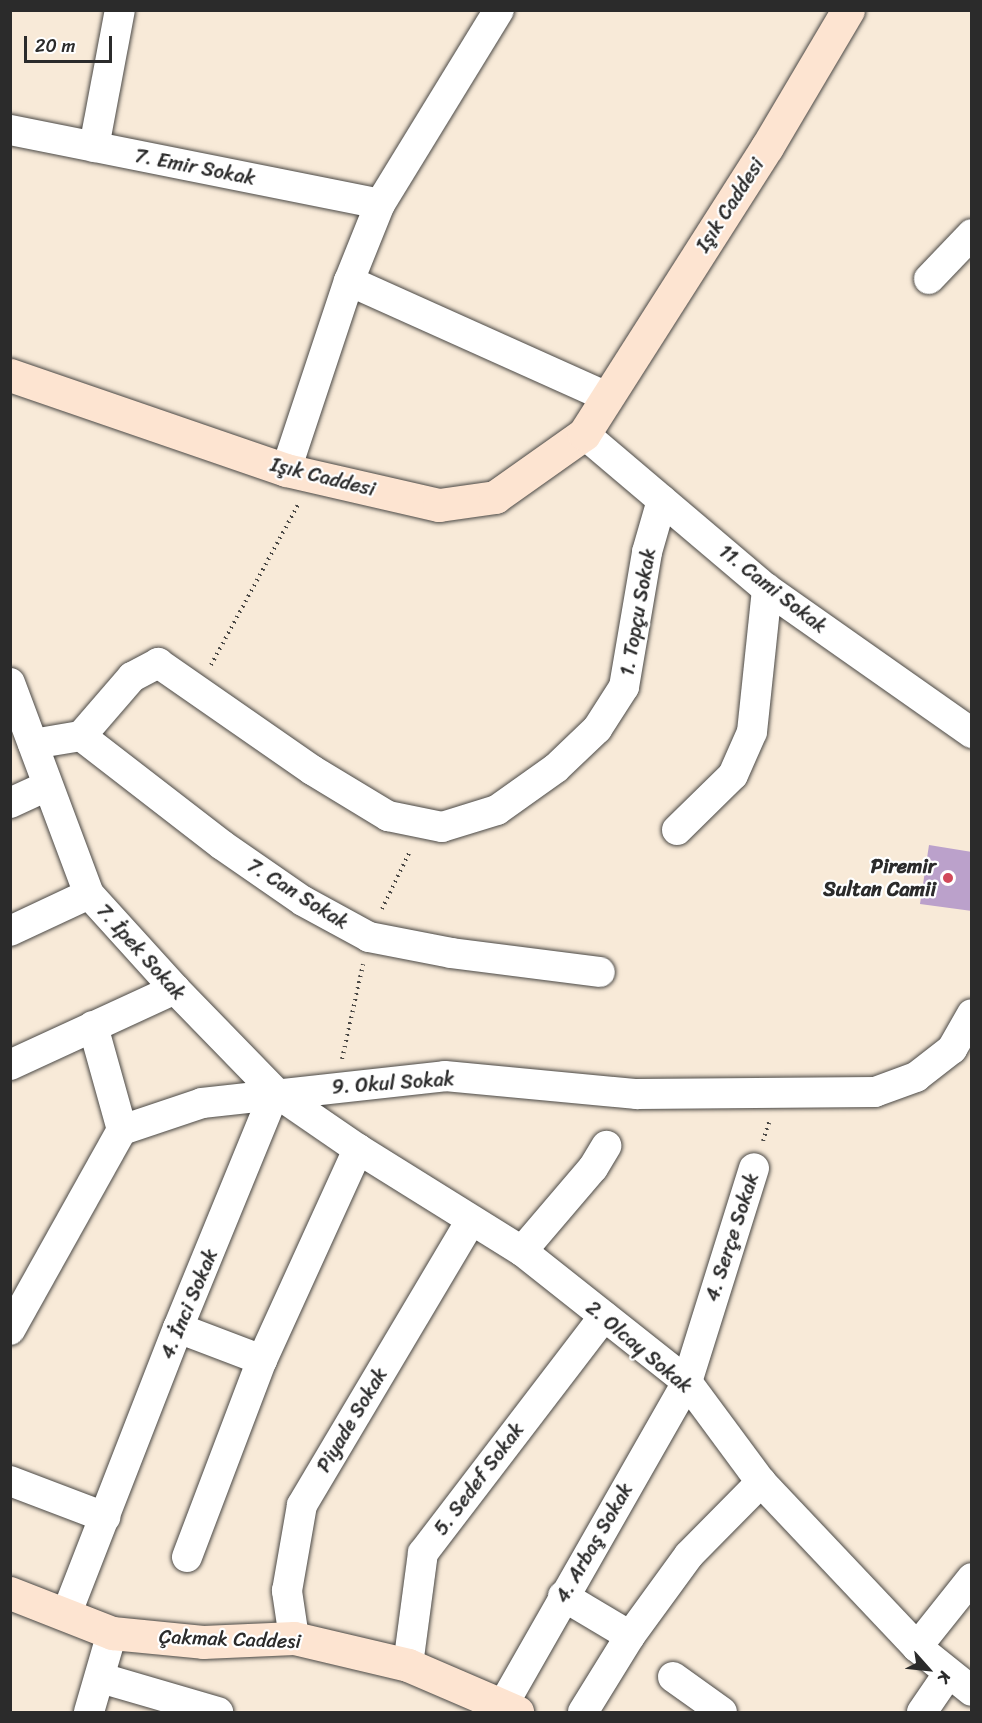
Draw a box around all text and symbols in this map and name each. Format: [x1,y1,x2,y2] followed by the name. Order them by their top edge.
[27,24,116,62] scale bar
[35,30,75,62] text: 20 m
[133,144,257,190] street label: 7. Emir Sokak
[691,154,769,256] street label: Işık Caddesi
[269,453,377,501] street label: Işık Caddesi
[714,539,832,639] street label: 11. Cami Sokak
[615,546,661,678] street label: 1. Topçu Sokak
[243,853,353,935] street label: 7. Can Sokak
[823,855,936,902] place label: Piremir Sultan Camii
[941,871,955,885] marker: Piremir Sultan Camii
[92,899,190,1005] street label: 7. İpek Sokak
[331,1067,455,1099] street label: 9. Okul Sokak
[700,1169,764,1305] street label: 4. Serçe Sokak
[155,1245,223,1363] street label: 4. İnci Sokak
[581,1296,697,1398] street label: 2. Olcay Sokak
[311,1363,393,1477] street label: Piyade Sokak
[429,1418,529,1540] street label: 5. Sedef Sokak
[550,1479,638,1607] street label: 4. Arbaş Sokak
[159,1625,301,1653] street label: Çakmak Caddesi
[898,1639,958,1699] north arrow
[929,1666,960,1688] text: K

